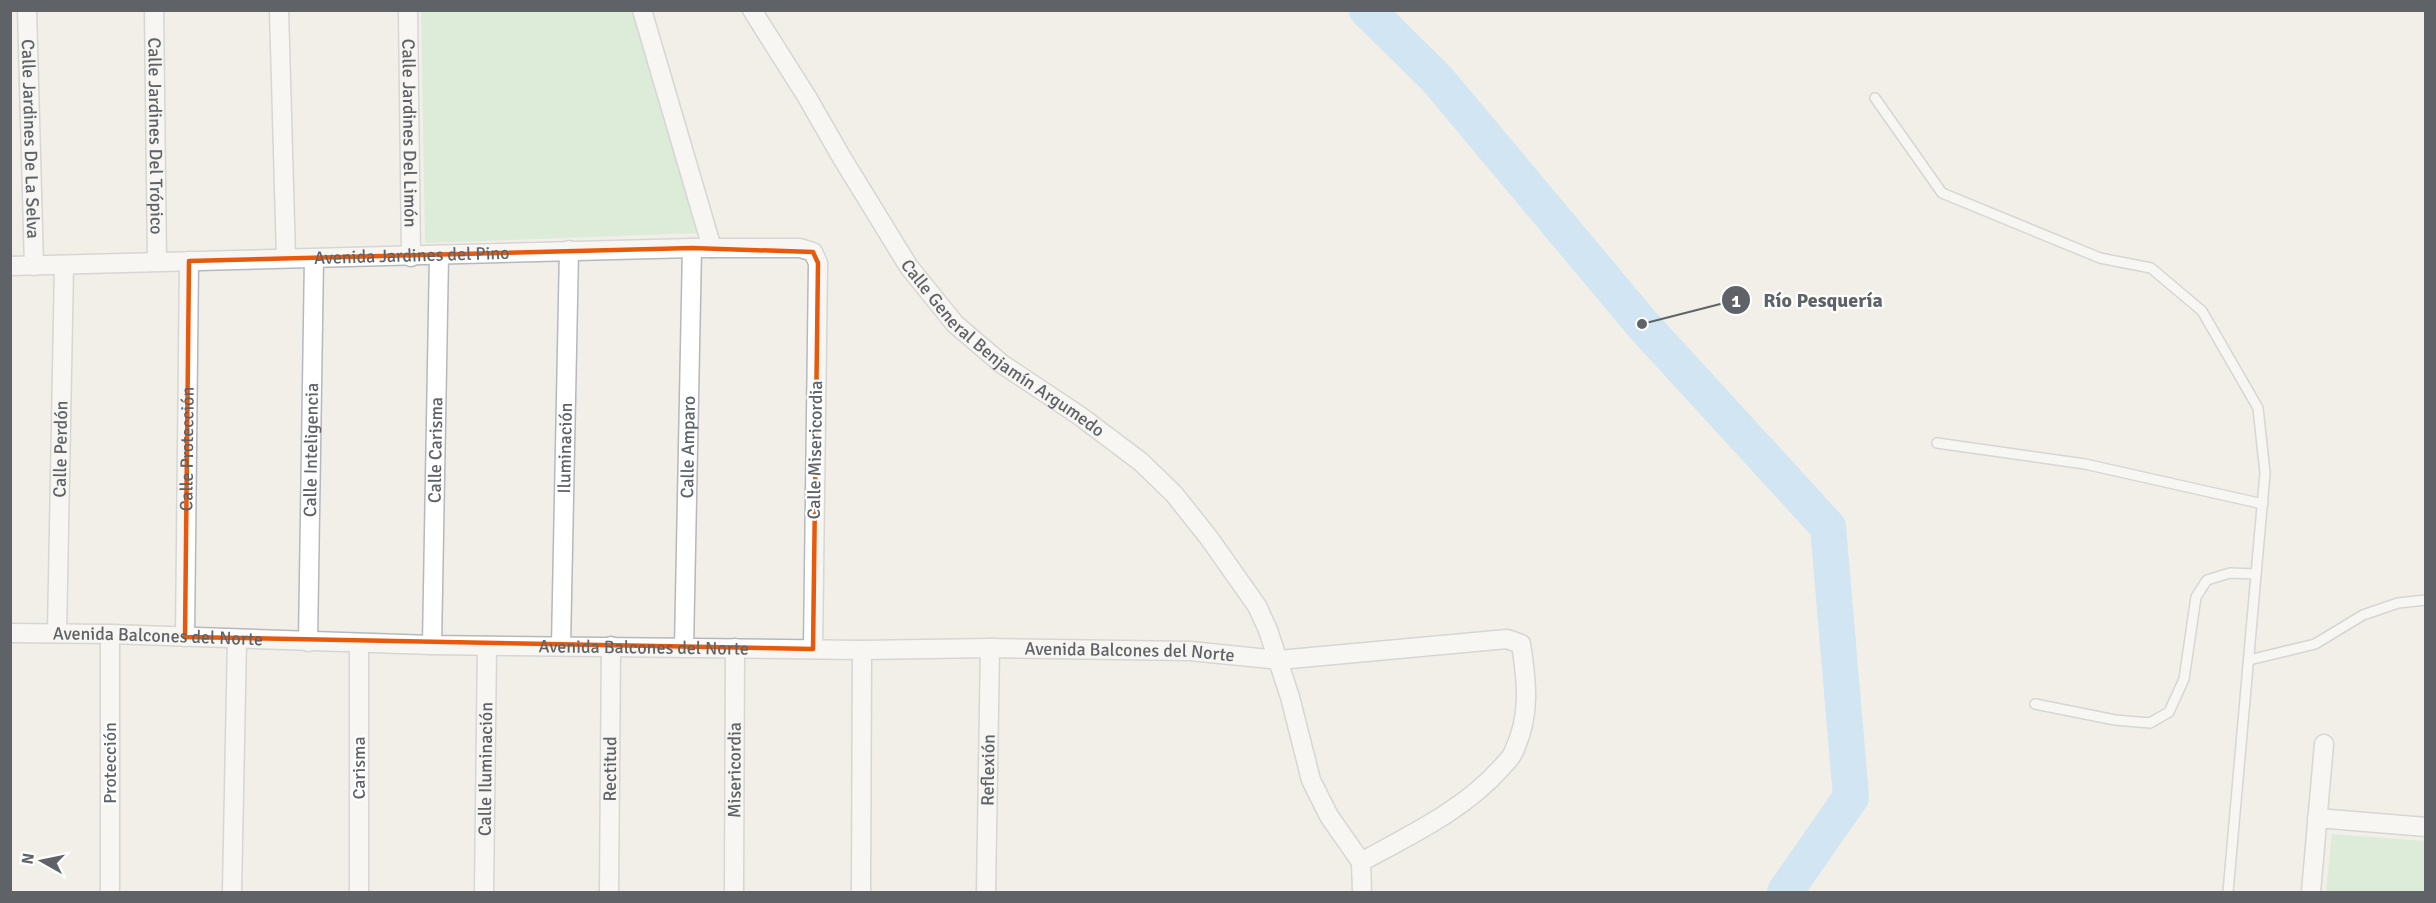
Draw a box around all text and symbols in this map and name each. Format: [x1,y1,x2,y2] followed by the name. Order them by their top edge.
[143,37,168,235] street label: Calle Jardines Del Trópico
[397,38,422,228] street label: Calle Jardines Del Limón
[17,39,44,239] street label: Calle Jardines De La Selva
[314,242,510,269] street label: Avenida Jardines del Pino
[896,255,1109,442] street label: Calle General Benjamín Argumedo
[1721,281,1894,319] callout: Río Pesquería
[1763,288,1883,313] text: Río Pesquería
[1731,290,1741,312] text: 1
[803,380,827,520] street label: Calle Misericordia
[299,383,323,517] street label: Calle Inteligencia
[175,386,199,512] street label: Calle Protección
[676,395,700,499] street label: Calle Amparo
[424,397,447,503] street label: Calle Carisma
[49,400,72,498] street label: Calle Perdón
[553,402,577,494] street label: Iluminación
[53,622,263,650] street label: Avenida Balcones del Norte
[539,635,749,660] street label: Avenida Balcones del Norte
[1024,638,1236,666] street label: Avenida Balcones del Norte
[474,702,497,836] street label: Calle Iluminación
[99,722,121,804] street label: Protección
[723,722,746,818] street label: Misericordia
[976,734,1000,806] street label: Reflexión
[348,736,370,800] street label: Carisma
[599,736,621,802] street label: Rectitud
[12,831,72,891] north arrow
[17,852,39,866] text: N

